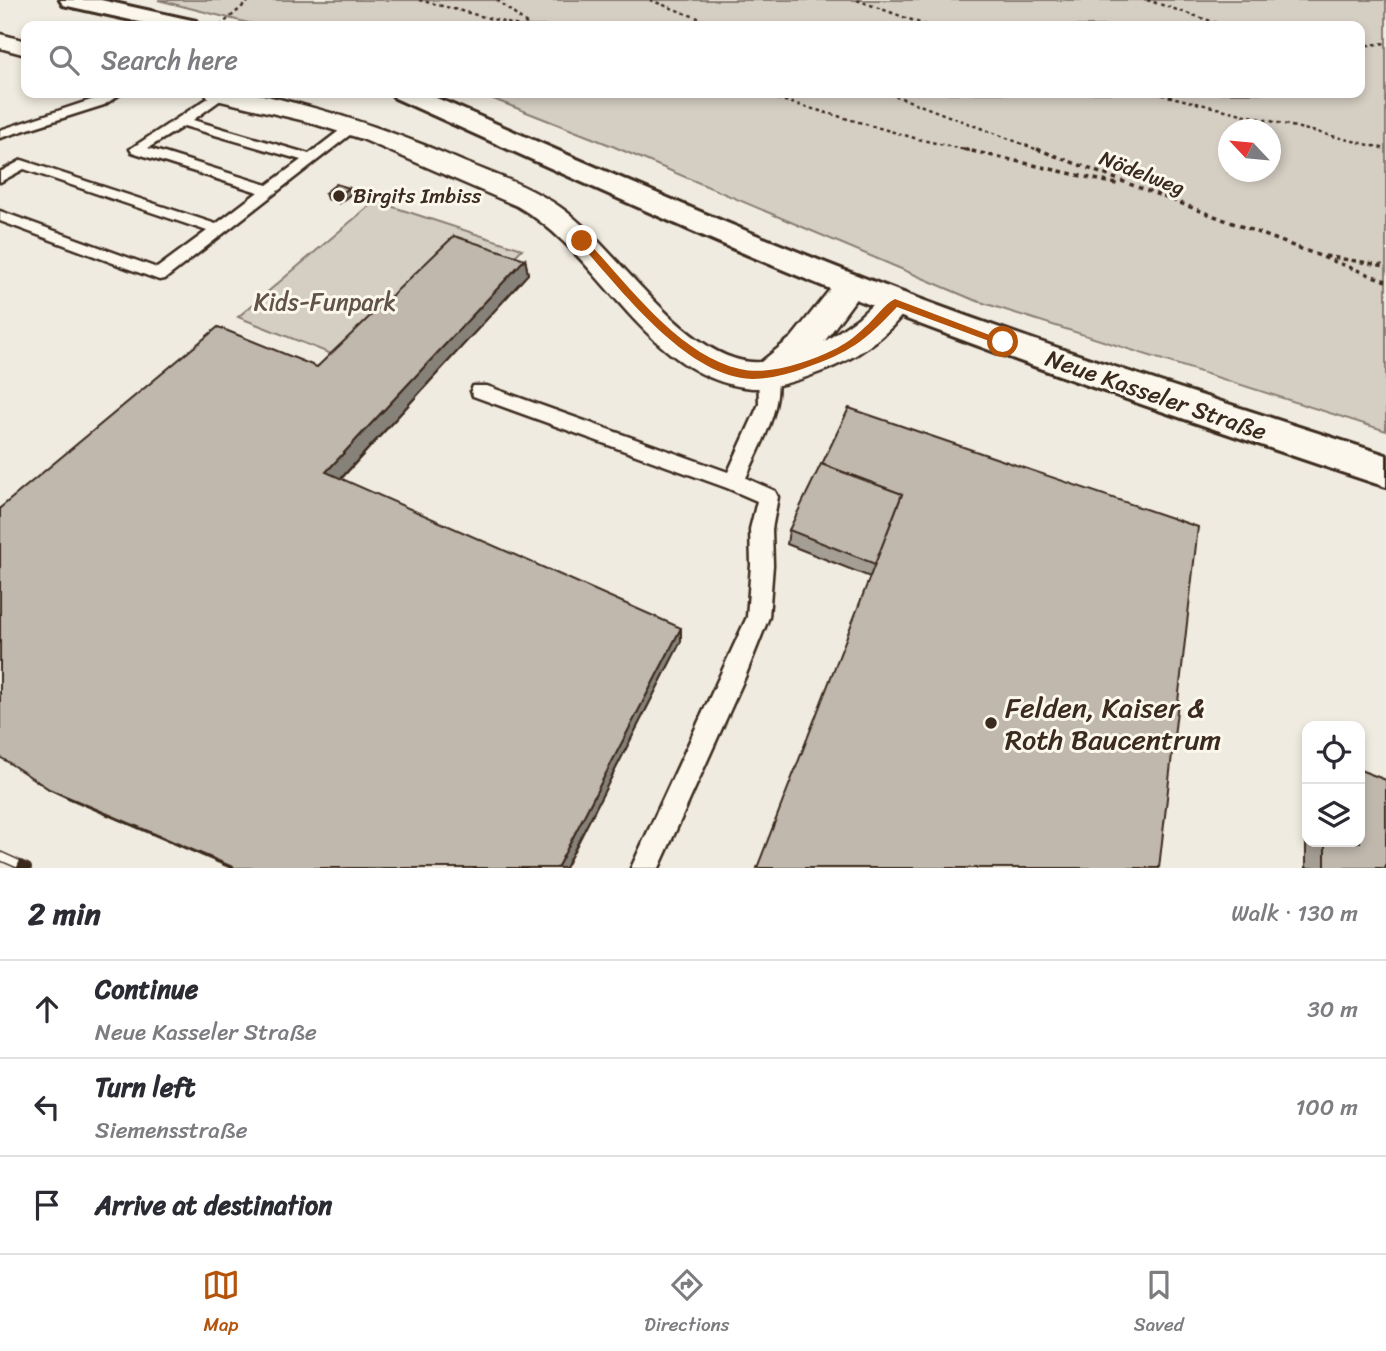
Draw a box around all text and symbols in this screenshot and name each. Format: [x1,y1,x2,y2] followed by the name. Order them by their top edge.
[21,21,1365,98] search box
[101,37,238,83] text: Search here
[45,41,83,79] icon: search
[1218,119,1281,182] north arrow
[1094,139,1191,207] street label: Nödelweg
[353,177,482,215] place label: Birgits Imbiss
[331,188,347,204] marker: Birgits Imbiss
[566,225,597,256] route end
[254,281,396,323] park label: Kids-Funpark
[987,326,1018,357] route start
[1040,337,1272,453] street label: Neue Kasseler Straße
[1005,683,1221,764] place label: Felden, Kaiser & Roth Baucentrum
[983,715,999,731] marker: Felden, Kaiser & Roth Baucentrum
[1302,721,1365,847] map controls
[1302,721,1365,784] button: locate
[1302,784,1365,847] button: layers
[28,887,101,941] text: 2 min
[1231,893,1358,934] text: Walk · 130 m
[95,966,198,1012] text: Continue
[1307,989,1358,1030] text: 30 m
[28,990,66,1028] icon: ahead
[95,1012,317,1053] text: Neue Kasseler Straße
[95,1064,195,1110] text: Turn left
[1295,1087,1358,1128] text: 100 m
[28,1088,66,1126] icon: left
[95,1110,248,1151] text: Siemensstraße
[95,1182,332,1228] text: Arrive at destination
[28,1186,66,1224] icon: arrive
[202,1266,240,1341] tab: Map
[644,1266,730,1341] tab: Directions
[1134,1266,1184,1341] tab: Saved

